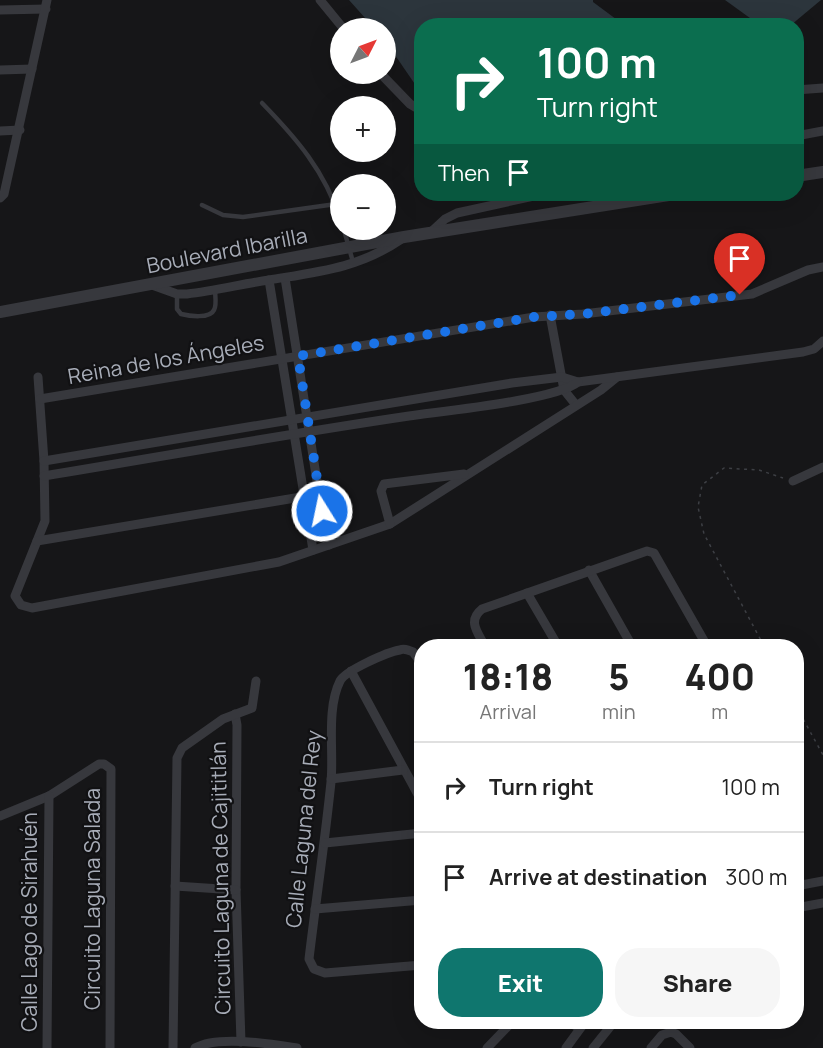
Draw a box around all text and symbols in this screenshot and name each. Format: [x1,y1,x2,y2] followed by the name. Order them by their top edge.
[330,18,396,84] north arrow
[330,18,396,240] map controls
[537,33,657,91] text: 100 m
[438,42,516,120] icon: right
[537,88,658,125] text: Turn right
[330,96,396,162] button: +
[502,156,535,189] icon: arrive
[438,158,490,188] text: Then
[330,174,396,240] button: −
[144,221,310,279] street label: Boulevard Ibarilla
[714,233,765,295] pin
[723,242,756,275] icon: arrive
[65,328,266,390] street label: Reina de los Ángeles
[290,479,354,543] position arrow
[463,652,553,701] text: 18:18
[608,652,629,701] text: 5
[684,652,755,701] text: 400
[479,698,537,725] text: Arrival
[602,698,636,725] text: min
[711,698,728,725] text: m
[279,729,327,929] street label: Calle Laguna del Rey
[204,741,236,1015] street label: Circuito Laguna de Cajititlán
[438,771,471,804] icon: right
[489,772,594,802] text: Turn right
[722,772,780,802] text: 100 m
[78,788,106,1010] street label: Circuito Laguna Salada
[15,812,43,1032] street label: Calle Lago de Sirahuén
[438,861,471,894] icon: arrive
[489,862,707,892] text: Arrive at destination
[725,862,787,892] text: 300 m
[438,948,603,1017] button: Exit
[615,948,780,1017] button: Share

